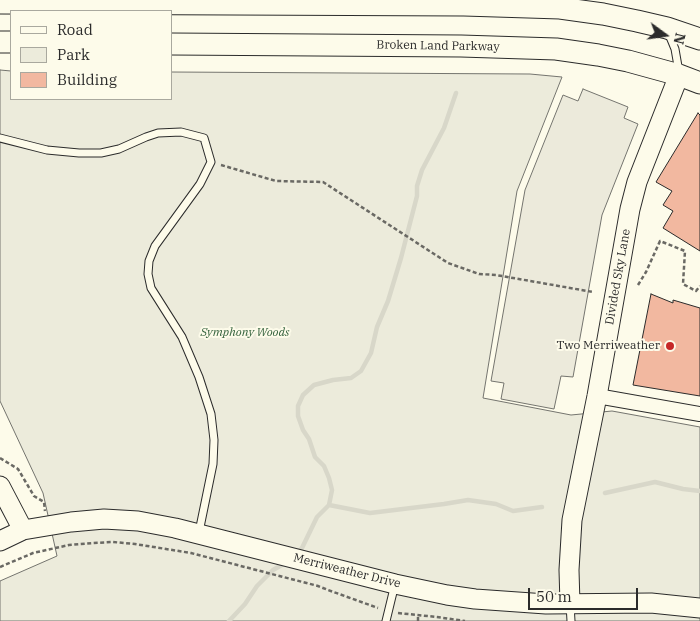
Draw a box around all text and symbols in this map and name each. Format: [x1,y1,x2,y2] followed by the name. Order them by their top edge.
[10,10,172,100] legend
[640,10,690,60] north arrow
[57,20,93,39] text: Road
[669,31,690,46] text: N
[376,38,500,54] street label: Broken Land Parkway
[57,45,90,64] text: Park
[57,70,117,89] text: Building
[602,228,634,326] street label: Divided Sky Lane
[200,326,290,340] park label: Symphony Woods
[556,339,660,353] place label: Two Merriweather
[664,340,676,352] marker: Two Merriweather
[292,551,402,591] street label: Merriweather Drive
[530,578,640,610] scale bar
[536,587,572,606] text: 50 m

